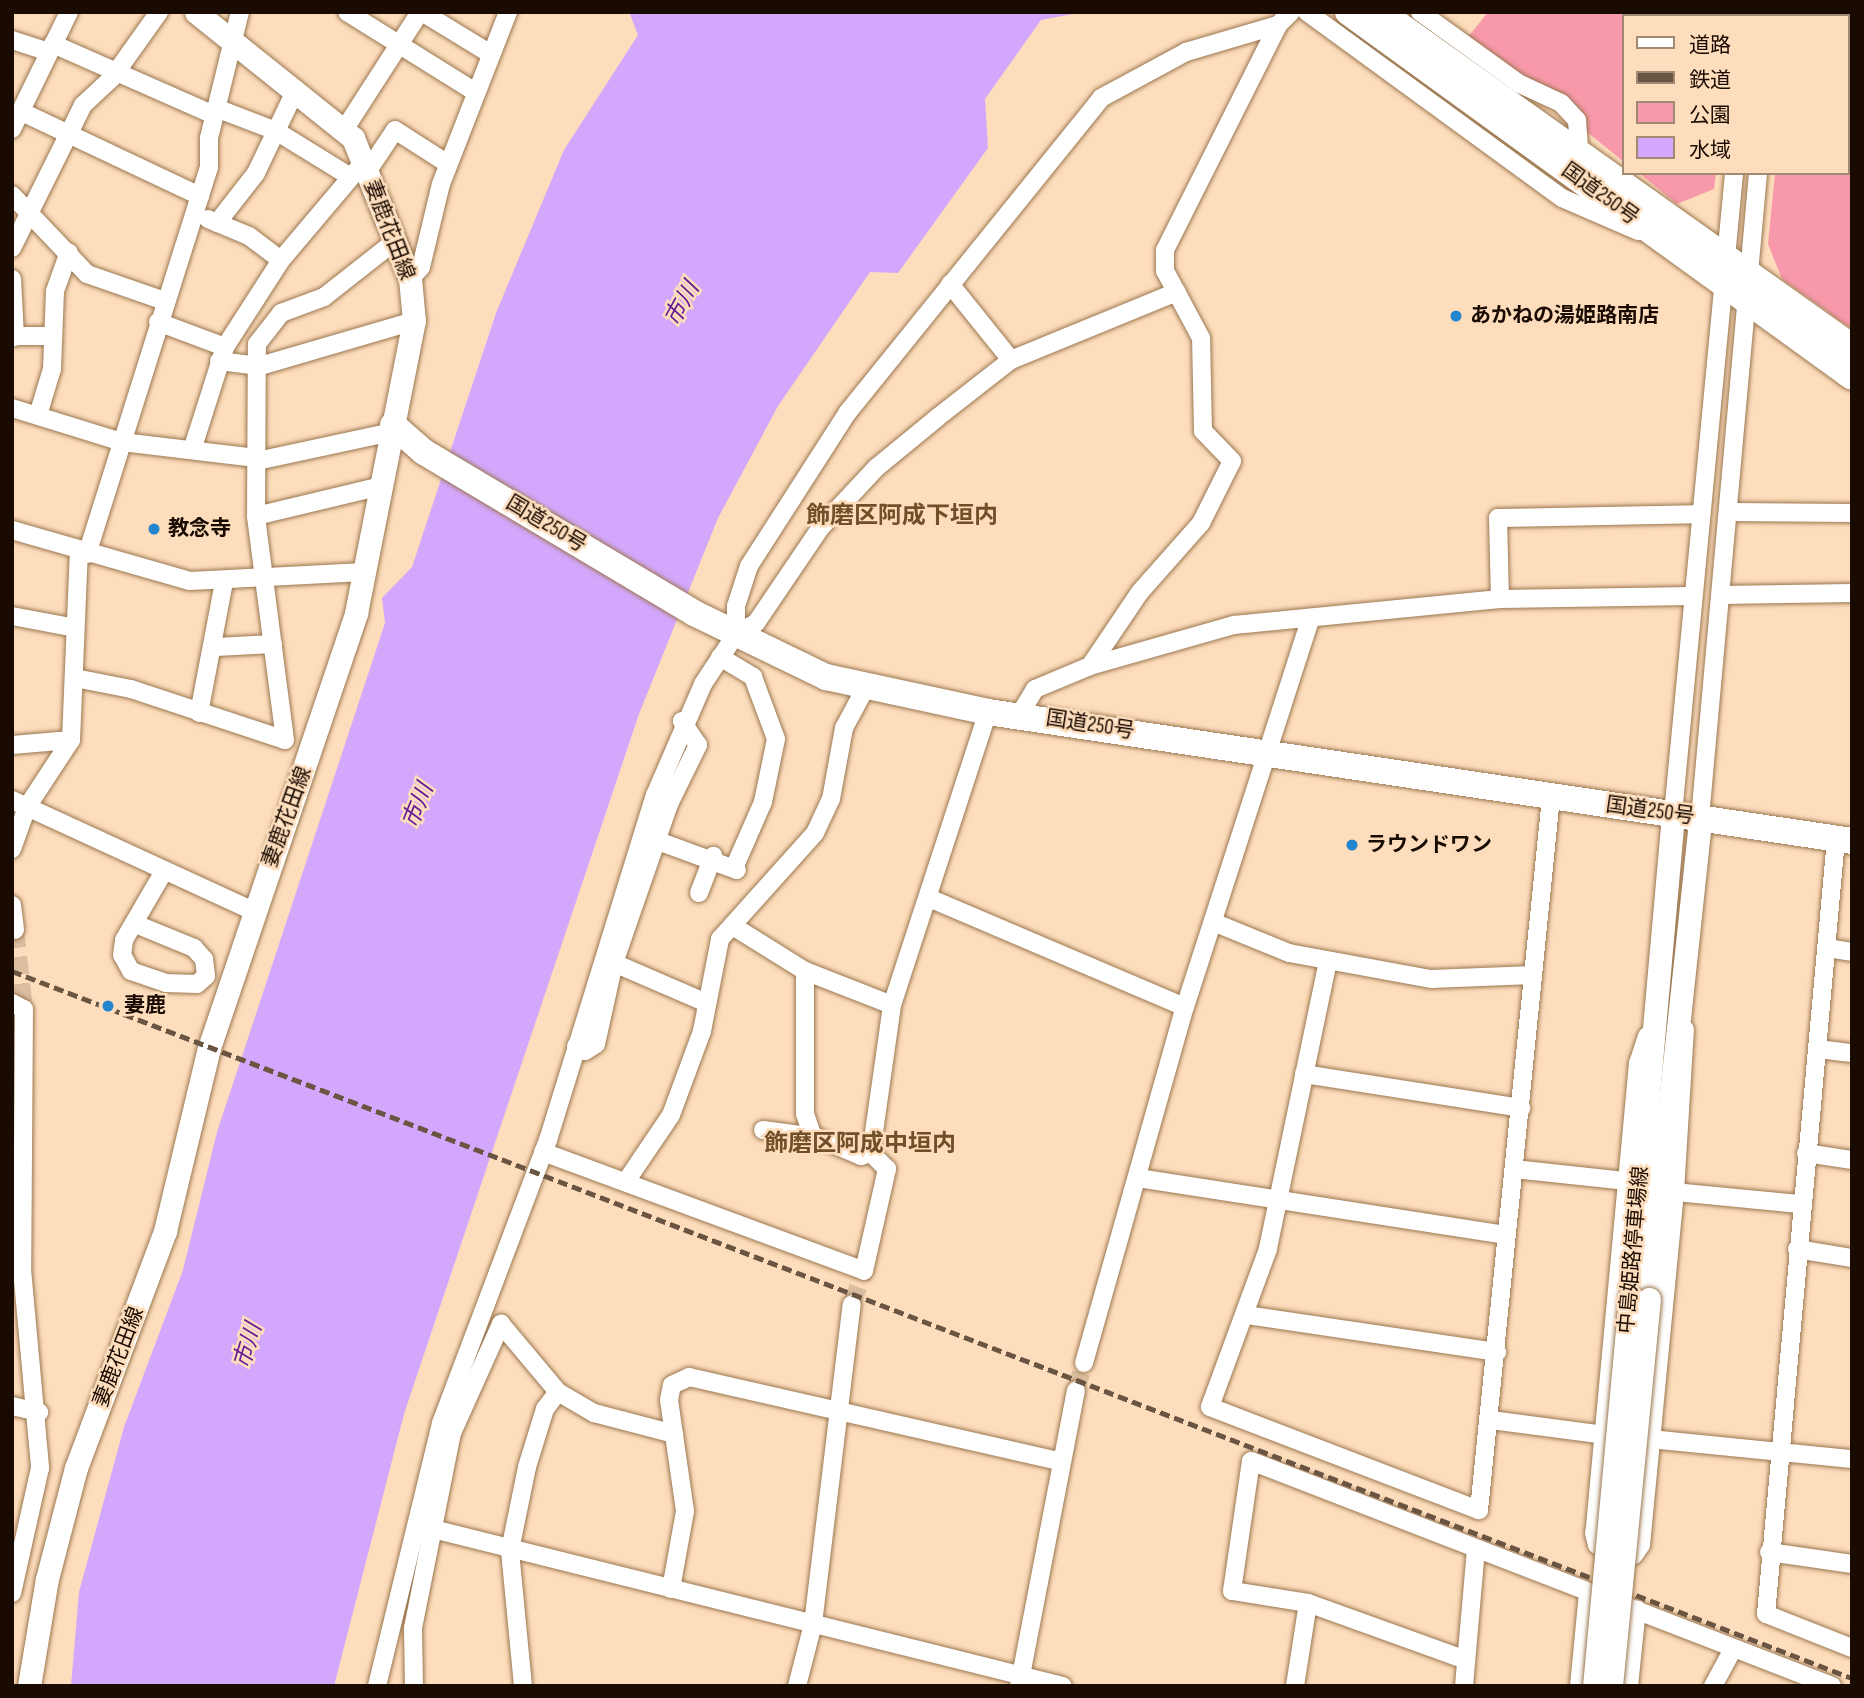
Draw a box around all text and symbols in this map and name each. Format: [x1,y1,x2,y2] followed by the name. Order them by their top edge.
[1622,14,1850,175] legend
[1689,33,1731,58] text: 道路
[1689,68,1731,93] text: 鉄道
[1689,103,1731,128] text: 公園
[1689,138,1731,163] text: 水域
[1556,158,1644,230] street label: 国道250号
[358,176,420,284] street label: 妻鹿花田線
[659,277,705,331] water label: 市川
[1470,303,1659,329] place label: あかねの湯姫路南店
[1448,308,1464,324] marker: あかねの湯姫路南店
[501,490,591,558] street label: 国道250号
[806,502,998,530] district label: 飾磨区阿成下垣内
[168,516,231,542] place label: 教念寺
[146,521,162,537] marker: 教念寺
[1044,706,1136,744] street label: 国道250号
[257,763,317,871] street label: 妻鹿花田線
[397,780,439,832] water label: 市川
[1604,792,1696,830] street label: 国道250号
[1366,832,1492,858] place label: ラウンドワン
[1344,837,1360,853] marker: ラウンドワン
[124,993,166,1019] place label: 妻鹿
[98,996,118,1016] marker: 妻鹿
[764,1130,956,1158] district label: 飾磨区阿成中垣内
[1614,1165,1654,1335] street label: 中島姫路停車場線
[88,1303,150,1411] street label: 妻鹿花田線
[228,1320,268,1372] water label: 市川

